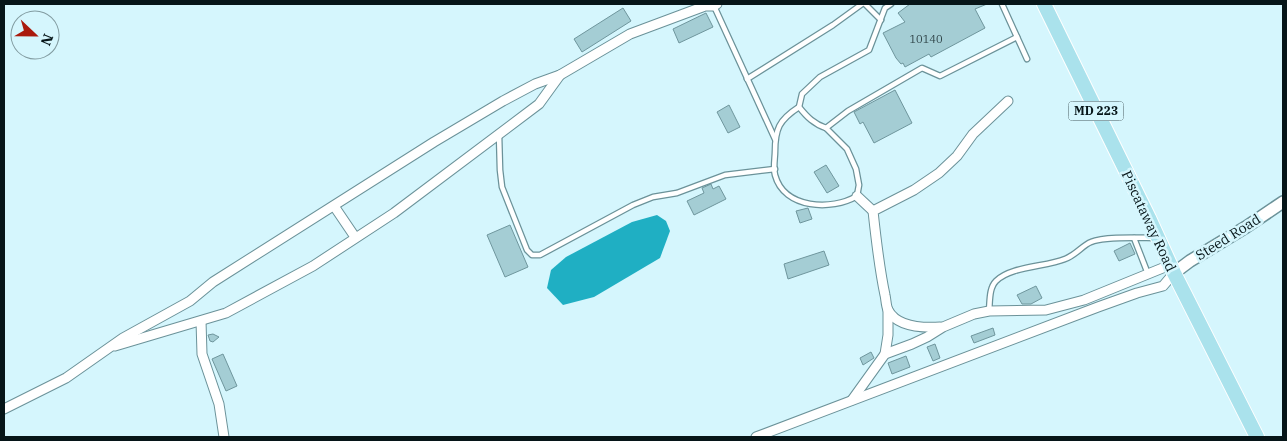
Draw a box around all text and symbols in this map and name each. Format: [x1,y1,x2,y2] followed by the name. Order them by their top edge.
[10,10,60,60] north arrow
[37,31,57,48] text: N
[910,32,943,46] house number: 10140
[1068,102,1124,120] road number: MD 223
[1118,168,1181,275] street label: Piscataway Road
[1192,210,1264,264] street label: Steed Road

